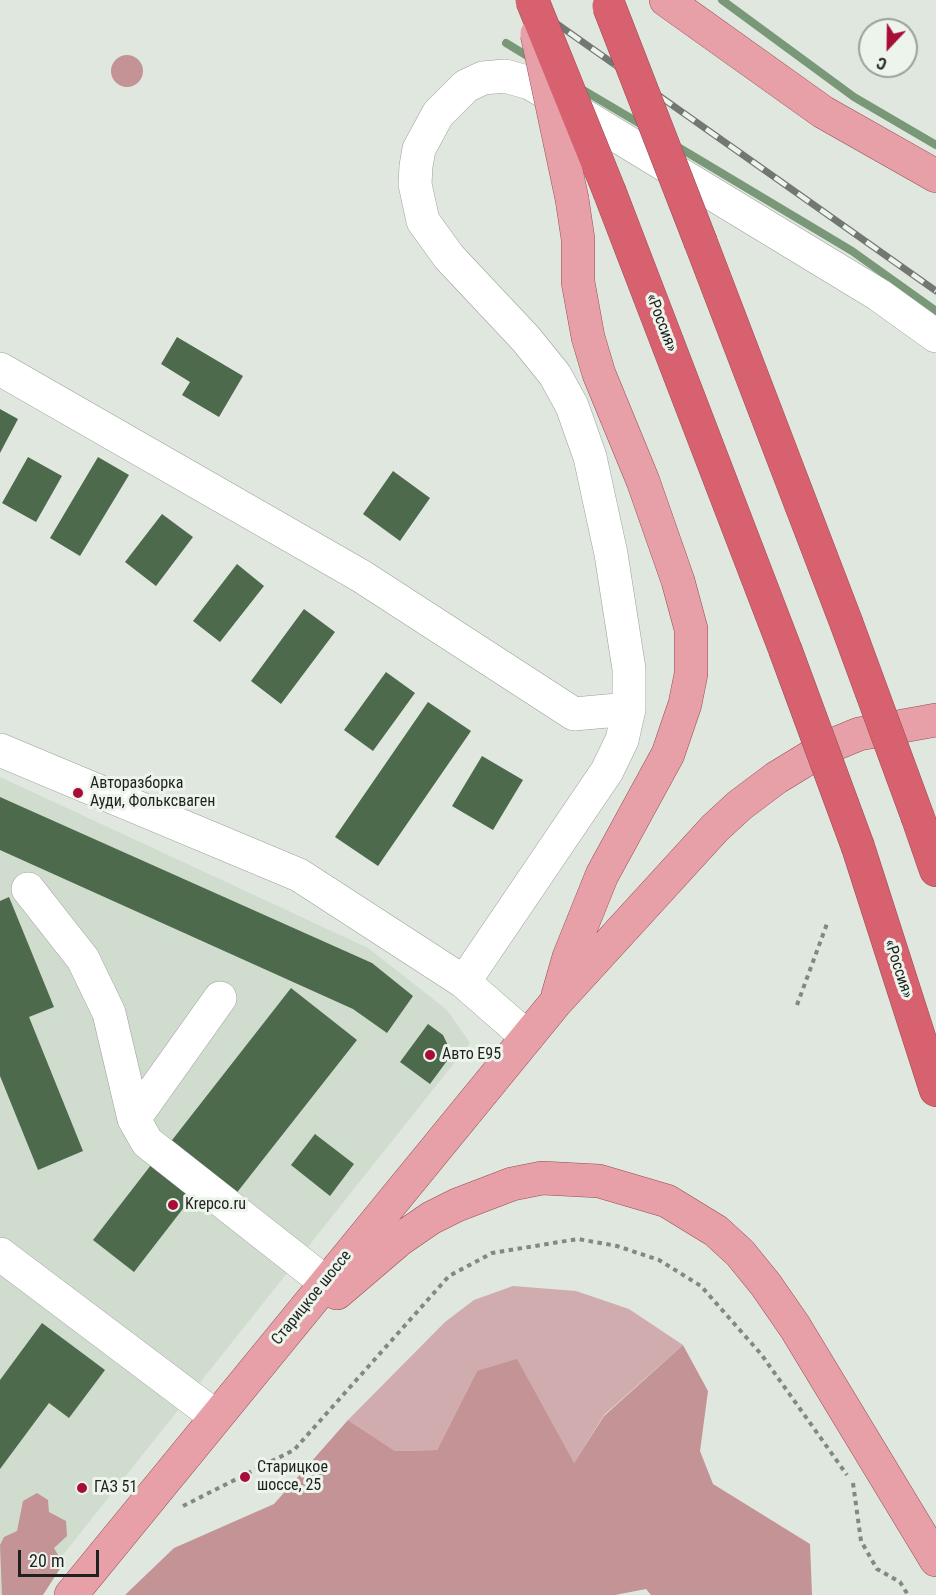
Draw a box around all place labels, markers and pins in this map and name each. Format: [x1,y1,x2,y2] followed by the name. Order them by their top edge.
[90,774,215,812] place label: Авторазборка Ауди, Фольксваген
[71,786,85,800] marker: Авторазборка Ауди, Фольксваген
[442,1045,501,1065] place label: Авто E95
[423,1048,437,1062] marker: Авто E95
[185,1195,246,1215] place label: Krepco.ru
[166,1198,180,1212] marker: Krepco.ru
[257,1458,328,1496] place label: Старицкое шоссе, 25
[238,1470,252,1484] marker: Старицкое шоссе, 25
[94,1478,137,1498] place label: ГАЗ 51
[75,1481,89,1495] marker: ГАЗ 51

